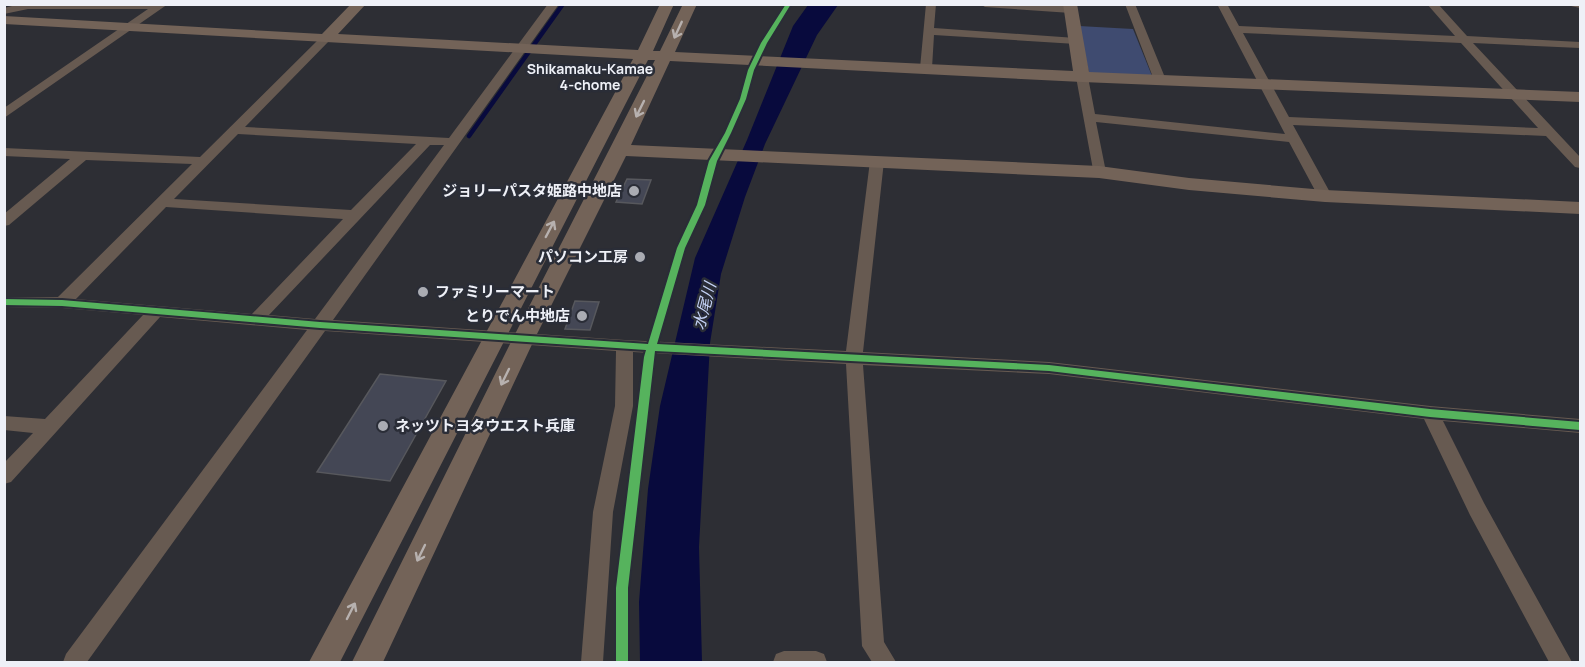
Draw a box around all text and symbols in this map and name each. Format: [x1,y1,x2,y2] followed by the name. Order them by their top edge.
[671,21,683,39] one-way arrow
[527,59,653,94] district label: Shikamaku-Kamae 4-chome
[633,99,645,117] one-way arrow
[442,180,622,201] place label: ジョリーパスタ姫路中地店
[627,184,641,198] marker: ジョリーパスタ姫路中地店
[544,221,556,238] one-way arrow
[538,246,628,267] place label: パソコン工房
[633,250,647,264] marker: パソコン工房
[687,278,721,332] water label: 水尾川
[435,281,555,302] place label: ファミリーマート
[416,285,430,299] marker: ファミリーマート
[465,305,570,326] place label: とりでん中地店
[575,309,589,323] marker: とりでん中地店
[499,368,511,386] one-way arrow
[395,415,575,436] place label: ネッツトヨタウエスト兵庫
[376,419,390,433] marker: ネッツトヨタウエスト兵庫
[414,543,426,561] one-way arrow
[346,602,358,620] one-way arrow

